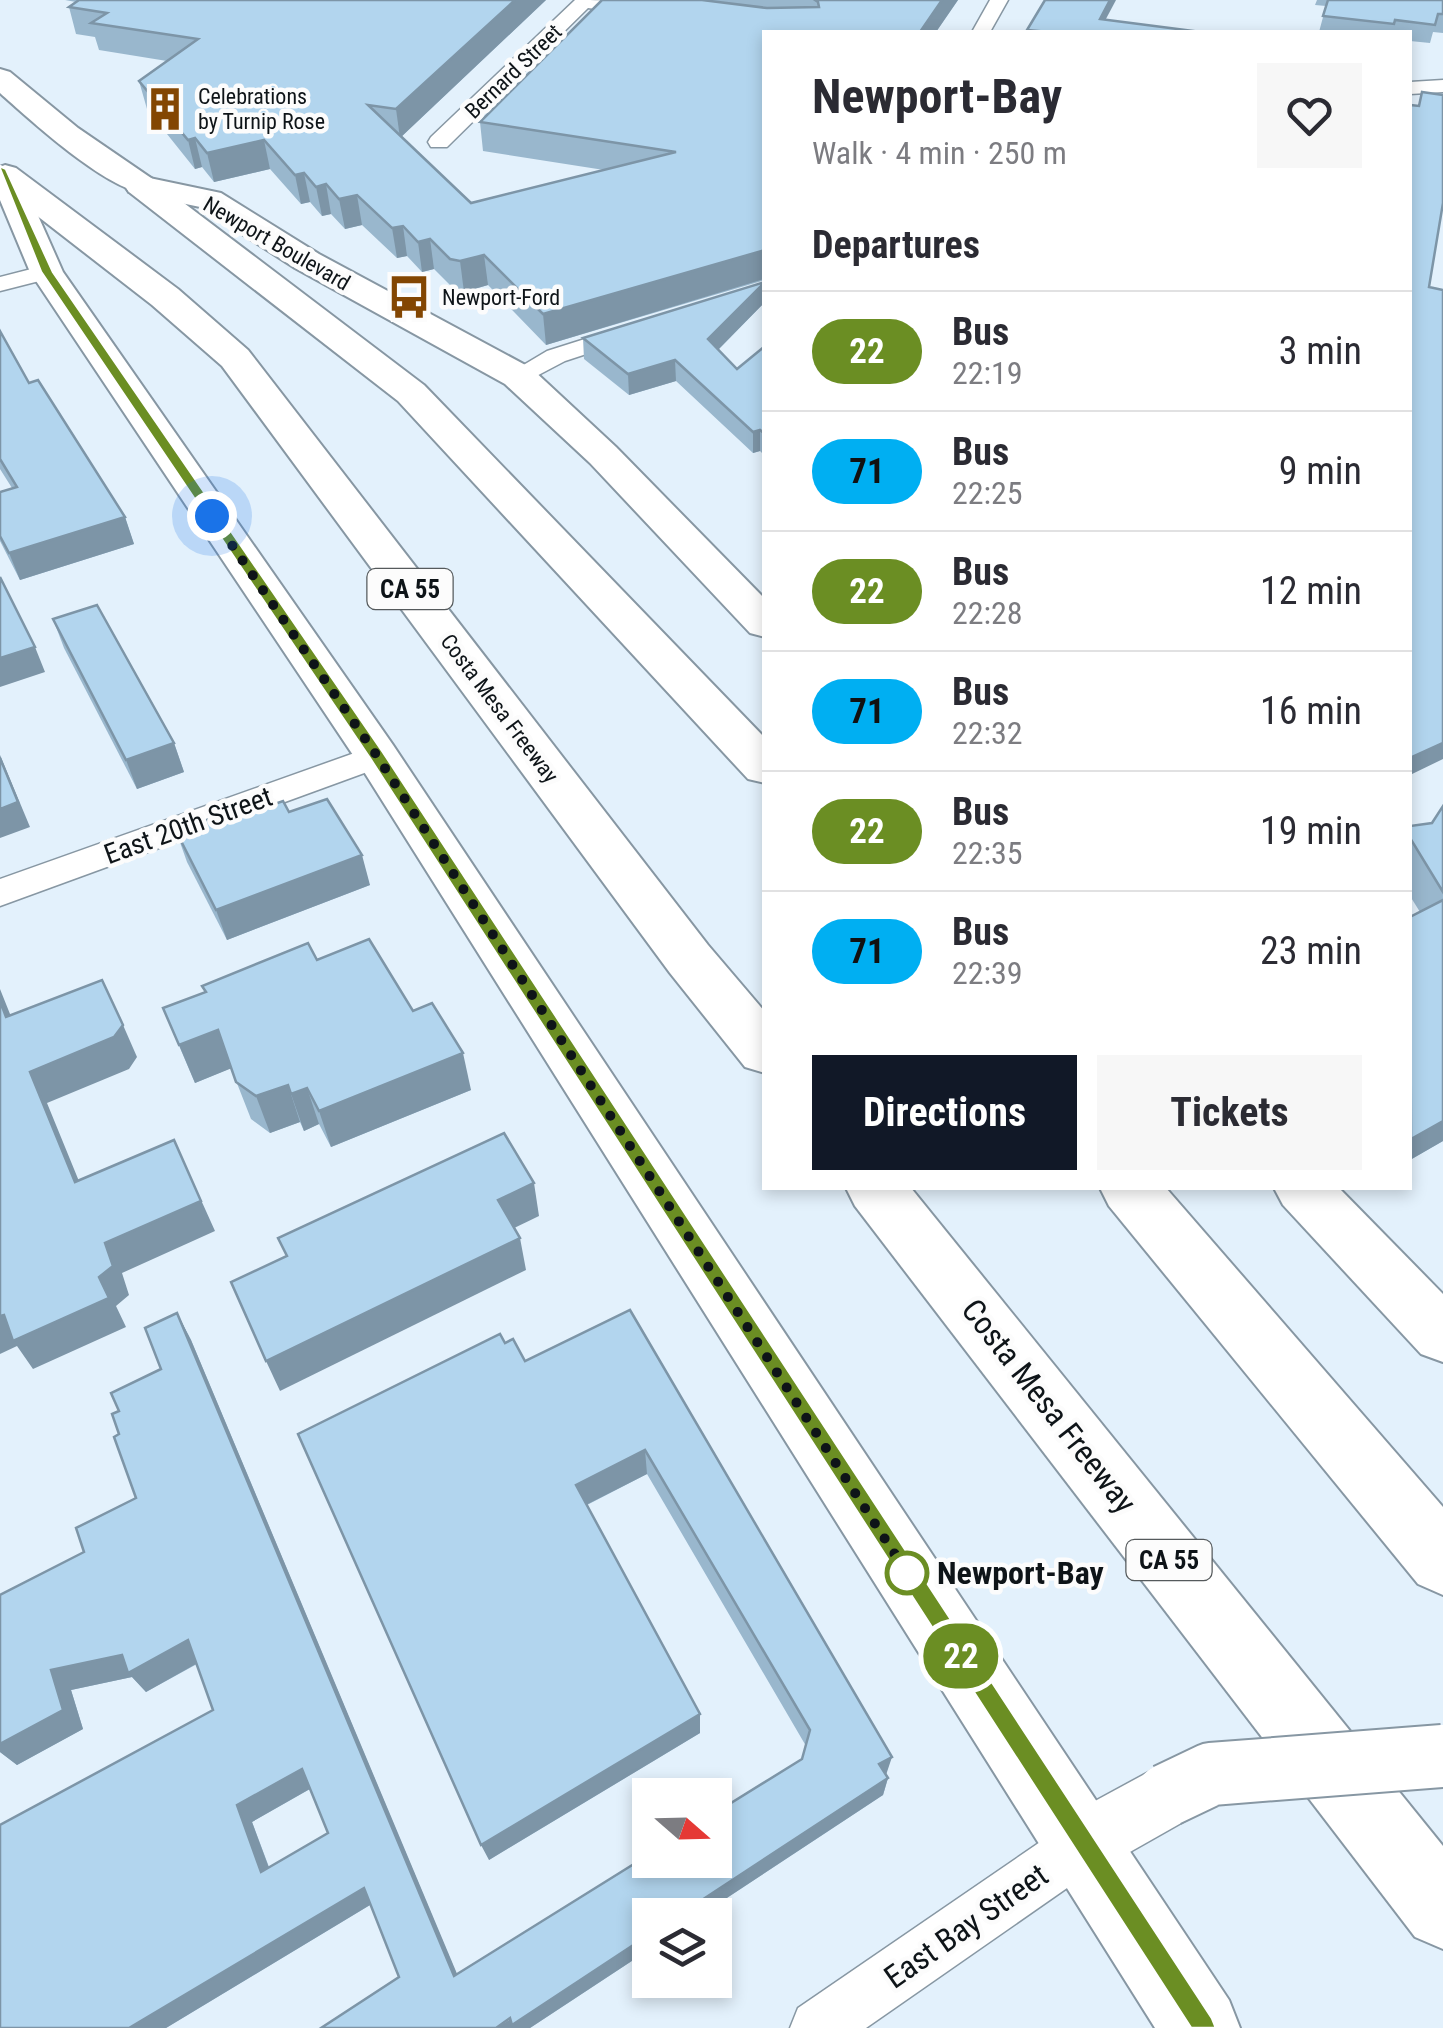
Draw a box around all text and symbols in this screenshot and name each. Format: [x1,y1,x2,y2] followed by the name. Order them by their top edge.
[460,19,567,124] street label: Bernard Street
[1257,63,1362,168] button: heart
[812,68,1062,125] text: Newport-Bay
[198,84,325,134] place label: Celebrations by Turnip Rose
[141,85,189,133] building icon: Celebrations by Turnip Rose
[812,134,1067,172] text: Walk · 4 min · 250 m
[199,191,354,296] street label: Newport Boulevard
[812,223,980,267] text: Departures
[385,273,433,321] bus stop icon: Newport-Ford
[442,285,560,310] place label: Newport-Ford
[952,310,1009,354] text: Bus
[1279,329,1362,373] text: 3 min
[849,331,885,372] text: 22
[952,354,1023,392] text: 22:19
[952,430,1009,474] text: Bus
[1279,449,1362,493] text: 9 min
[849,451,885,492] text: 71
[952,474,1023,512] text: 22:25
[187,491,237,541] your location
[952,550,1009,594] text: Bus
[368,569,452,609] road number: CA 55
[1260,569,1362,613] text: 12 min
[849,571,885,612] text: 22
[952,594,1023,632] text: 22:28
[436,629,564,787] street label: Costa Mesa Freeway
[952,670,1009,714] text: Bus
[1260,689,1362,733] text: 16 min
[849,691,885,732] text: 71
[952,714,1023,752] text: 22:32
[100,780,277,871] street label: East 20th Street
[952,790,1009,834] text: Bus
[1260,809,1362,853] text: 19 min
[849,811,885,852] text: 22
[952,834,1023,872] text: 22:35
[952,910,1009,954] text: Bus
[1260,929,1362,973] text: 23 min
[849,931,885,972] text: 71
[952,954,1023,992] text: 22:39
[812,1055,1077,1170] button: Directions
[1097,1055,1362,1170] button: Tickets
[954,1291,1144,1521] street label: Costa Mesa Freeway
[1126,1540,1212,1580] road number: CA 55
[886,1552,928,1594] marker: Newport-Bay
[937,1554,1104,1592] place label: Newport-Bay
[916,1624,1006,1688] line badge: 22
[943,1636,979,1677] text: 22
[632,1778,732,1878] north arrow
[632,1778,732,1998] map controls
[877,1856,1055,1996] street label: East Bay Street
[632,1898,732,1998] button: layers

